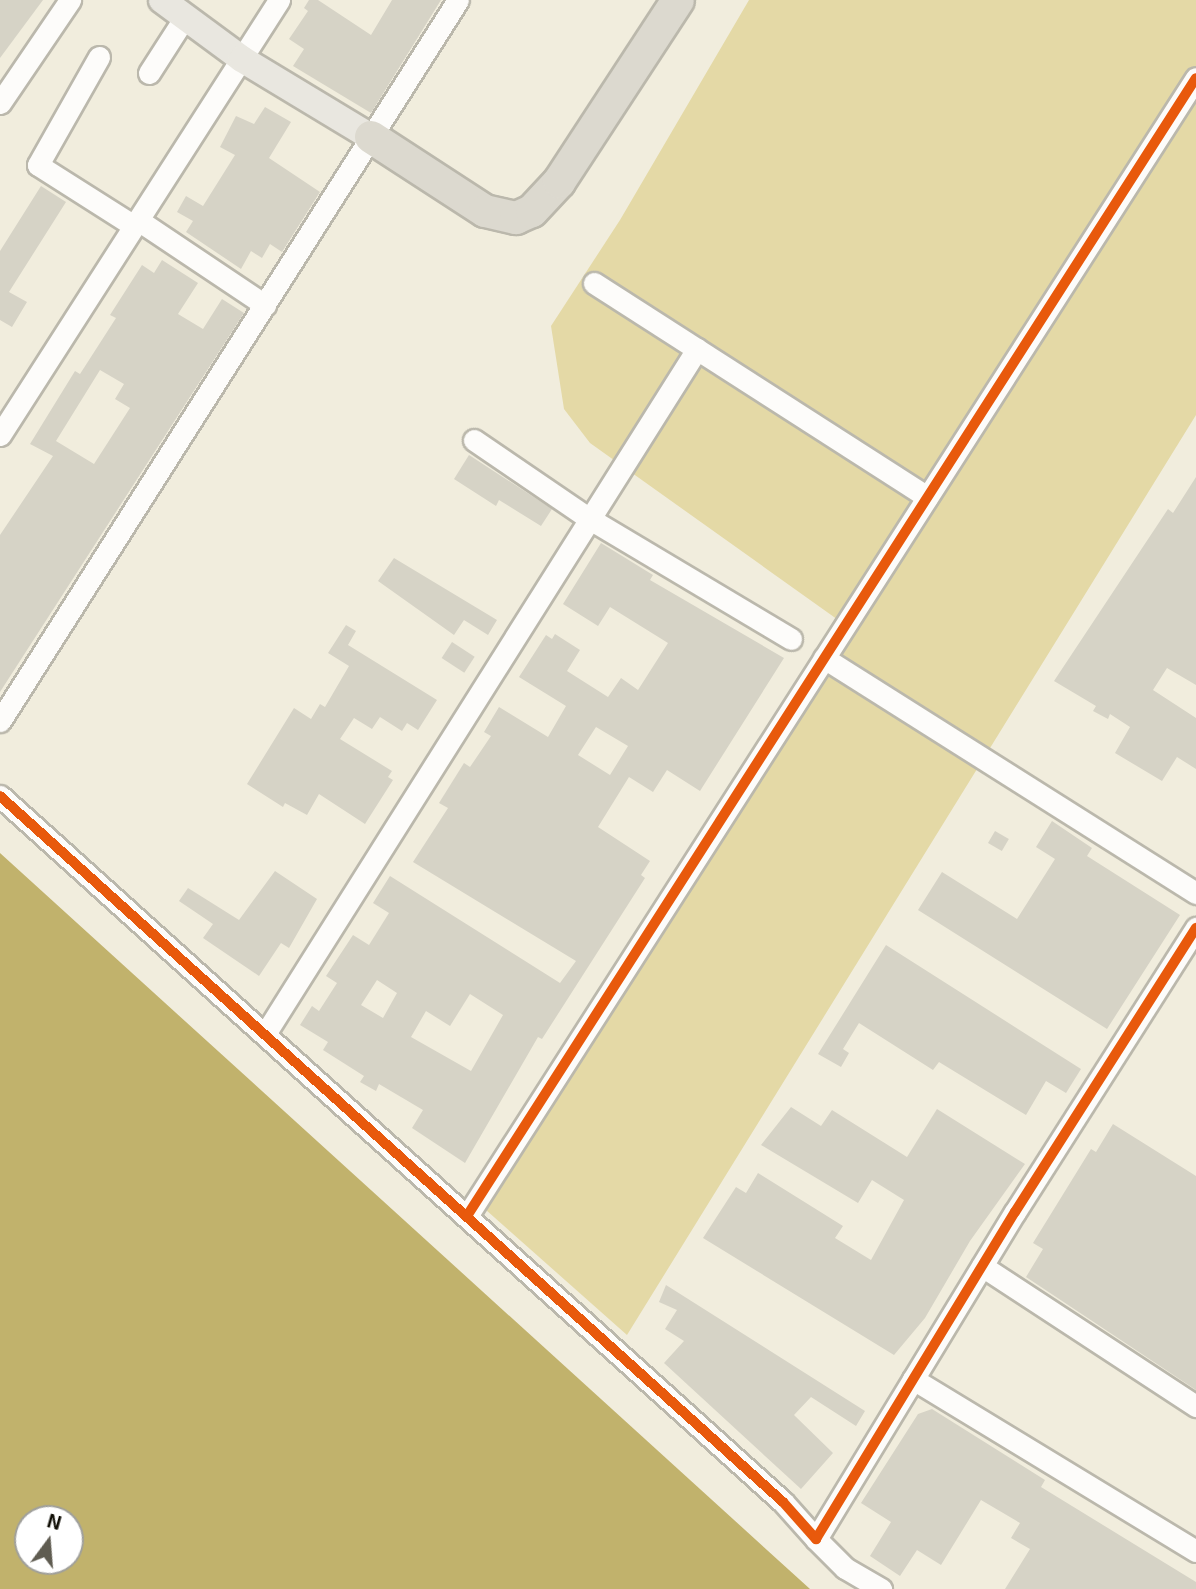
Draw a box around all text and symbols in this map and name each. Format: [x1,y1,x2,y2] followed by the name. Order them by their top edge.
[14,1505,84,1575] north arrow
[45,1508,64,1534] text: N

